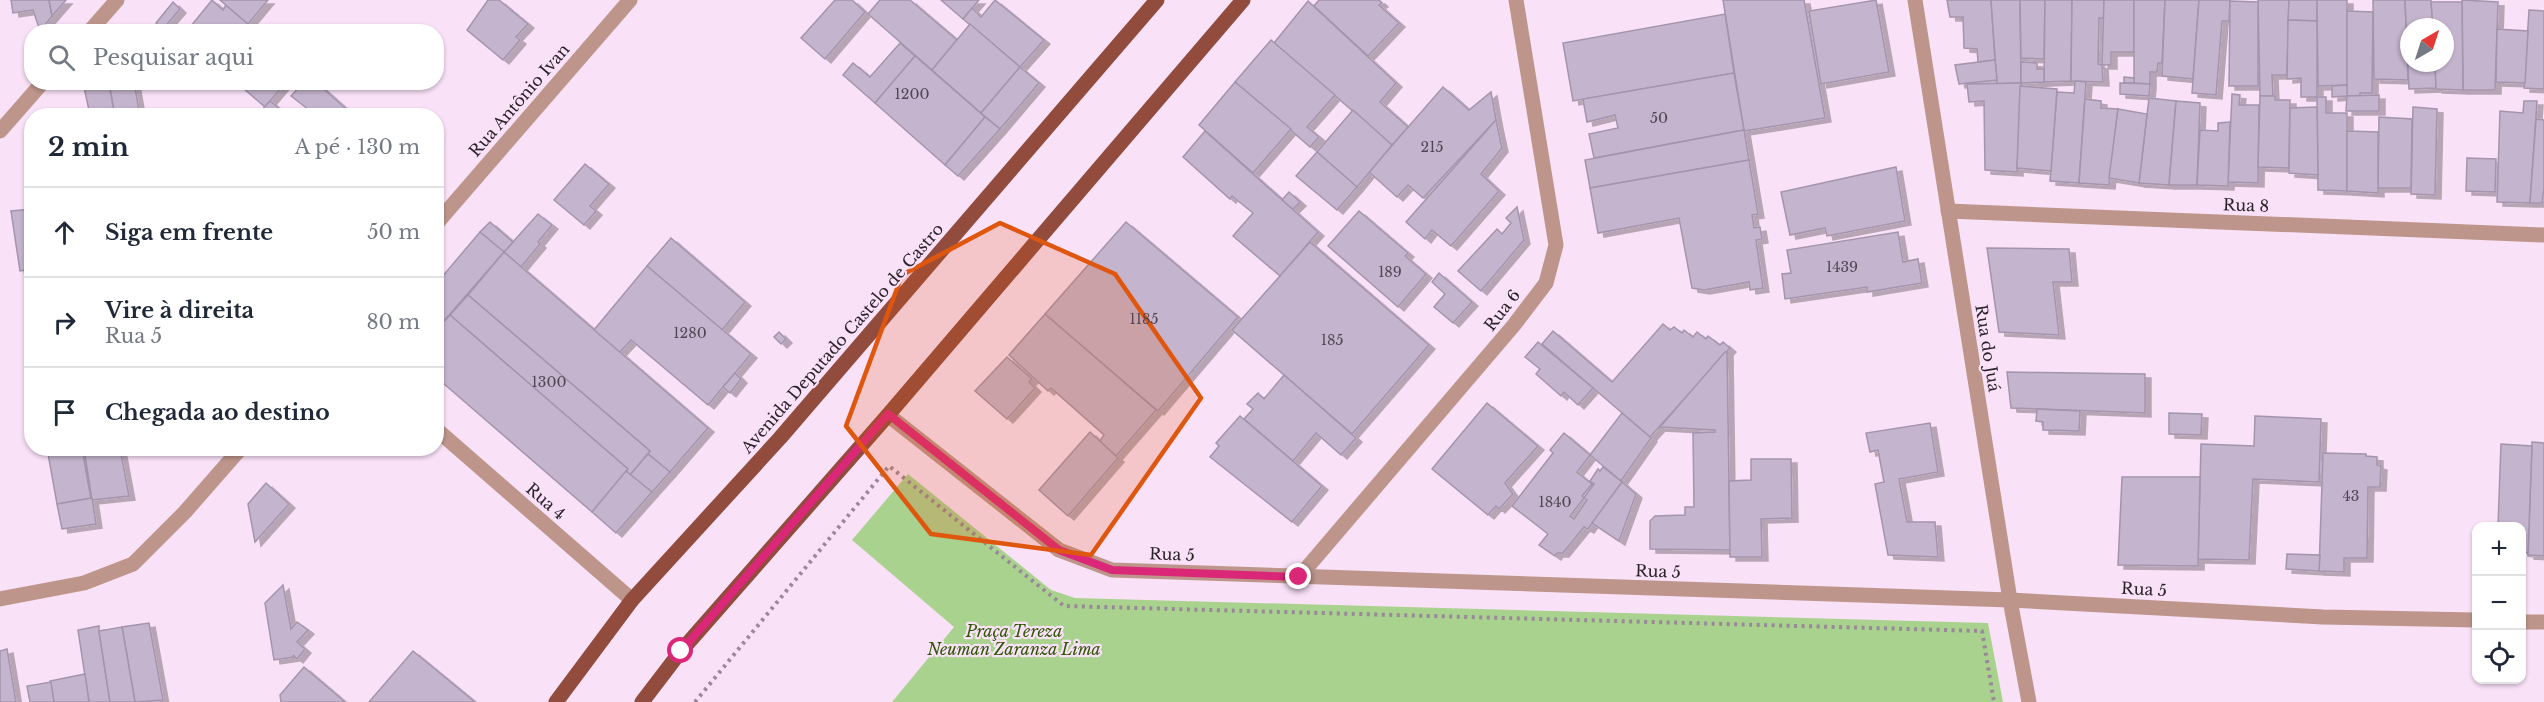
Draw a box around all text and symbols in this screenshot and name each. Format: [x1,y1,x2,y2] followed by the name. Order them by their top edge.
[2400,18,2454,72] north arrow
[24,24,444,90] search box
[465,39,573,161] street label: Rua Antônio Ivan
[45,41,78,74] icon: search
[93,44,254,71] text: Pesquisar aqui
[895,85,929,103] house number: 1200
[1650,109,1668,127] house number: 50
[48,131,129,163] text: 2 min
[295,135,420,159] text: A pé · 130 m
[1421,138,1443,156] house number: 215
[2223,194,2269,216] street label: Rua 8
[48,216,81,249] icon: ahead
[105,219,273,246] text: Siga em frente
[736,219,947,458] street label: Avenida Deputado Castelo de Castro
[367,220,420,244] text: 50 m
[1826,258,1858,276] house number: 1439
[1378,263,1402,281] house number: 189
[1480,285,1524,335] street label: Rua 6
[105,297,254,324] text: Vire à direita
[1971,303,2005,393] street label: Rua do Juá
[48,306,81,339] icon: right
[366,310,420,334] text: 80 m
[1130,310,1159,328] house number: 1185
[105,324,162,348] text: Rua 5
[673,324,707,342] house number: 1280
[1321,331,1343,349] house number: 185
[532,373,566,391] house number: 1300
[48,396,81,429] icon: arrive
[105,399,330,426] text: Chegada ao destino
[522,478,570,524] street label: Rua 4
[2343,487,2359,505] house number: 43
[1539,493,1571,511] house number: 1840
[2472,522,2526,684] map controls
[2472,522,2526,576] button: +
[1149,543,1195,565] street label: Rua 5
[1635,560,1681,582] street label: Rua 5
[1285,563,1311,589] route end
[2472,576,2526,630] button: −
[2121,578,2167,600] street label: Rua 5
[926,621,1101,659] park label: Praça Tereza Neuman Zaranza Lima
[2472,630,2526,684] button: locate
[667,637,693,663] route start

